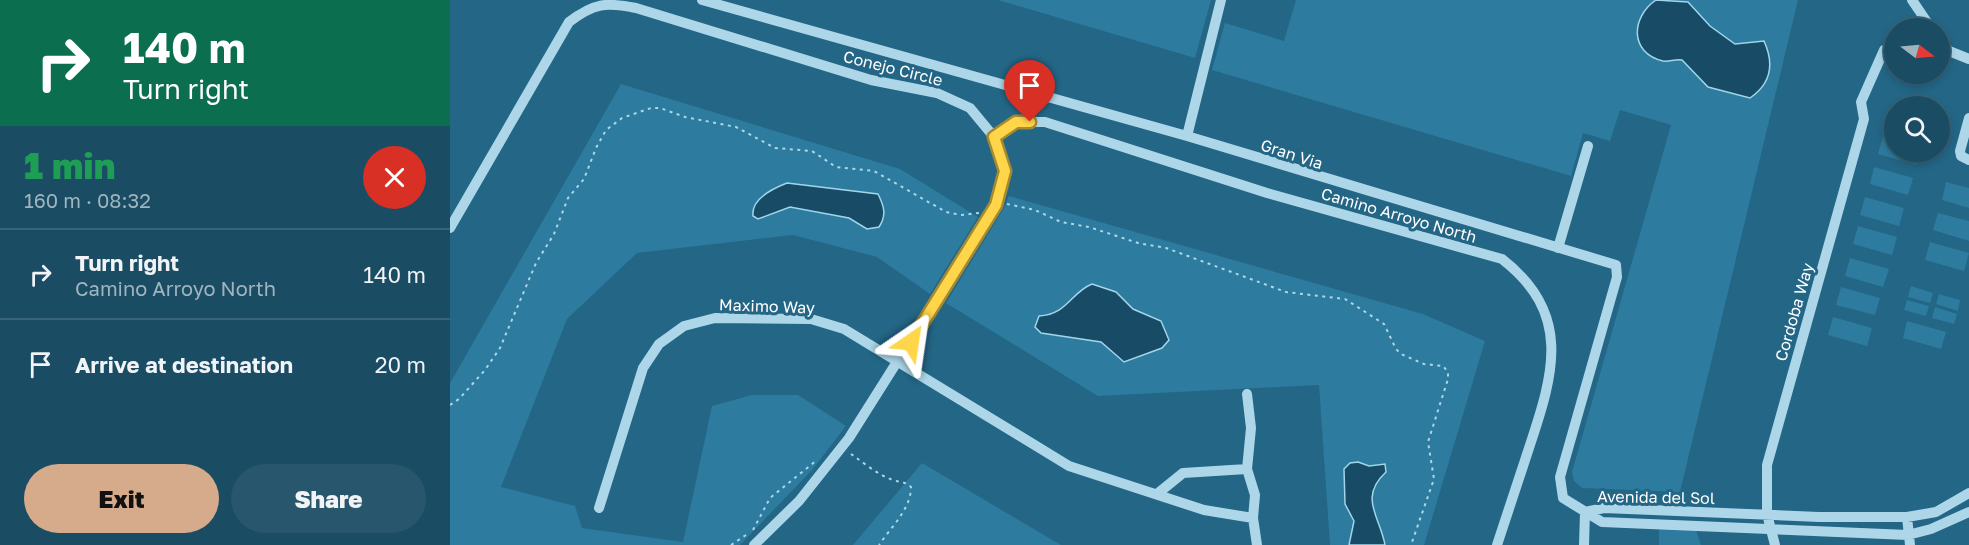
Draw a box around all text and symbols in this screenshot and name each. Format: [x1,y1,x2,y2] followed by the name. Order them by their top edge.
[1884,18,1950,84] north arrow
[1884,18,1950,162] map controls
[123,22,245,72] text: 140 m
[24,24,102,102] icon: right
[841,46,945,90] street label: Conejo Circle
[1004,60,1055,122] pin
[1013,69,1046,102] icon: arrive
[123,73,249,105] text: Turn right
[1884,96,1950,162] button: search
[1258,135,1326,173] street label: Gran Via
[24,144,115,187] text: 1 min
[363,146,426,209] button: close
[1319,183,1479,247] street label: Camino Arroyo North
[24,188,151,212] text: 160 m · 08:32
[75,249,179,276] text: Turn right
[24,258,57,291] icon: right
[363,261,426,288] text: 140 m
[1770,261,1818,363] street label: Cordoba Way
[75,276,276,300] text: Camino Arroyo North
[719,294,815,318] street label: Maximo Way
[879,310,943,374] position arrow
[24,348,57,381] icon: arrive
[75,351,293,378] text: Arrive at destination
[375,351,426,378] text: 20 m
[24,464,219,533] button: Exit
[231,464,426,533] button: Share
[1597,486,1715,508] street label: Avenida del Sol

